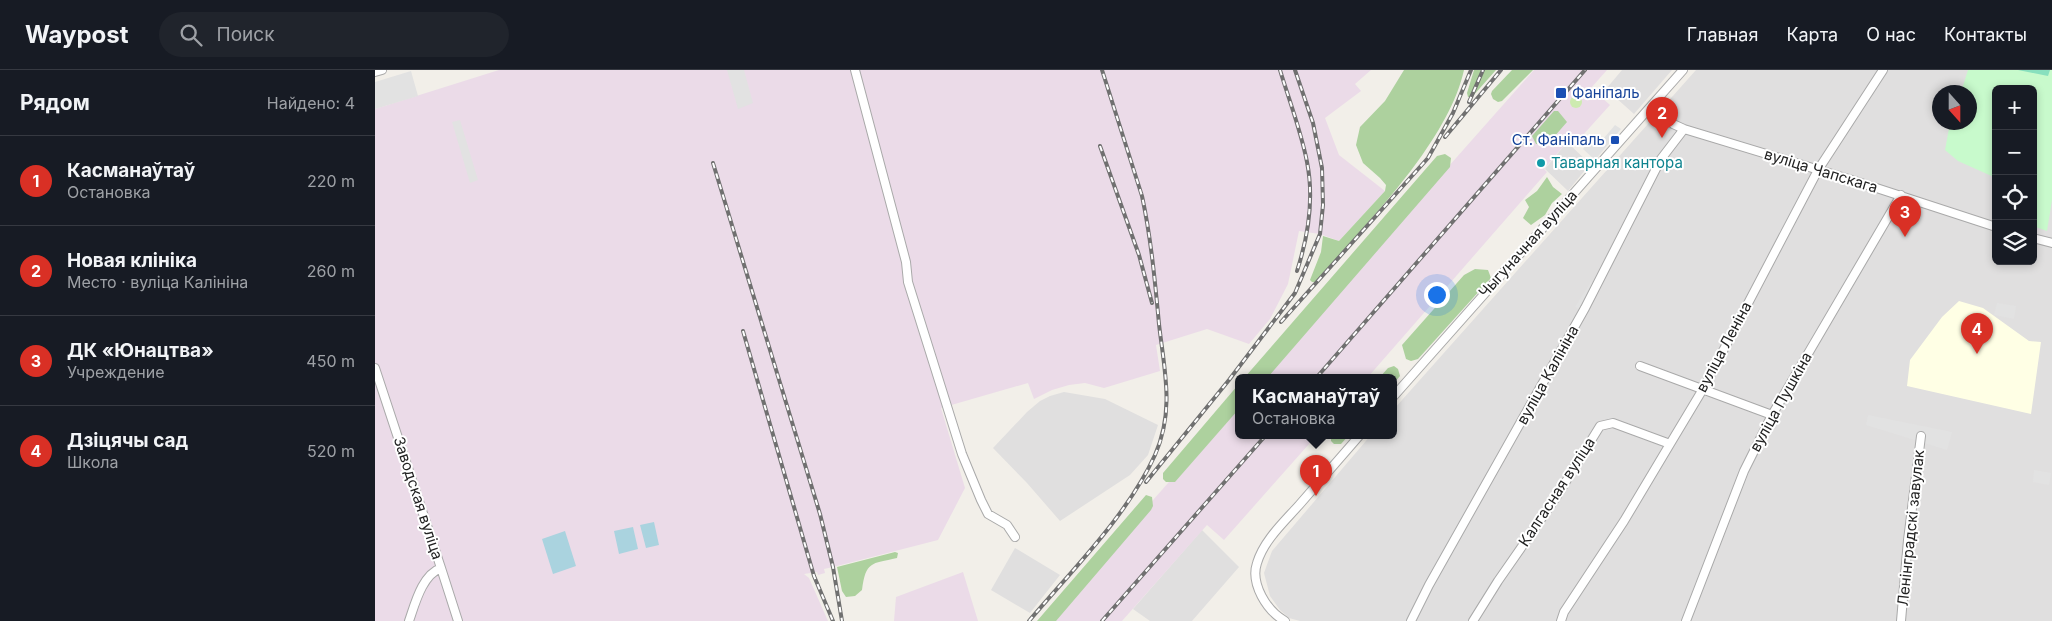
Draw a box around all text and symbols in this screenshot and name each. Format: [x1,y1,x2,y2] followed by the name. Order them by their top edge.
[159,12,509,57] search box
[25,20,129,49] text: Waypost
[177,21,205,49] icon: search
[217,23,274,46] text: Поиск
[1687,24,1758,45] text: Главная
[1786,24,1838,45] text: Карта
[1866,24,1916,45] text: О нас
[1944,24,2027,45] text: Контакты
[1572,83,1640,102] place label: Фаніпаль
[1932,85,1977,130] north arrow
[1992,85,2037,265] map controls
[1992,85,2037,130] button: +
[1554,86,1568,100] marker: Фаніпаль
[20,90,90,115] text: Рядом
[267,93,355,113] text: Найдено: 4
[1646,97,1678,138] pin: 2
[1512,130,1605,149] place label: Ст. Фаніпаль
[1992,130,2037,175] button: −
[1609,134,1621,146] marker: Ст. Фаніпаль
[1762,144,1880,197] street label: вуліца Чапскага
[1551,153,1683,172] place label: Таварная кантора
[1535,157,1547,169] marker: Таварная кантора
[67,159,195,182] text: Касманаўтаў
[33,171,39,191] text: 1
[307,171,355,191] text: 220 m
[1992,175,2037,220] button: locate
[67,182,151,202] text: Остановка
[1474,186,1581,301] street label: Чыгуначная вуліца
[1889,196,1921,237] pin: 3
[1992,220,2037,265] button: layers
[67,249,197,272] text: Новая клініка
[31,261,41,281] text: 2
[307,261,355,281] text: 260 m
[67,272,248,292] text: Место · вуліца Калініна
[1424,282,1450,308] your location
[1692,298,1755,395] street label: вуліца Леніна
[1961,313,1993,354] pin: 4
[1512,322,1583,428] street label: вуліца Калініна
[67,339,214,362] text: ДК «Юнацтва»
[1745,349,1816,455] street label: вуліца Пушкіна
[31,351,41,371] text: 3
[306,351,355,371] text: 450 m
[67,362,165,382] text: Учреждение
[1235,374,1397,439] popup
[1252,385,1380,408] text: Касманаўтаў
[1252,408,1335,428] text: Остановка
[67,429,188,452] text: Дзіцячы сад
[390,434,447,562] street label: Заводская вуліца
[1514,434,1599,550] street label: Калгасная вуліца
[31,441,41,461] text: 4
[307,441,355,461] text: 520 m
[1893,449,1928,607] street label: Ленінградскі завулак
[67,452,118,472] text: Школа
[1300,455,1332,496] pin: 1

